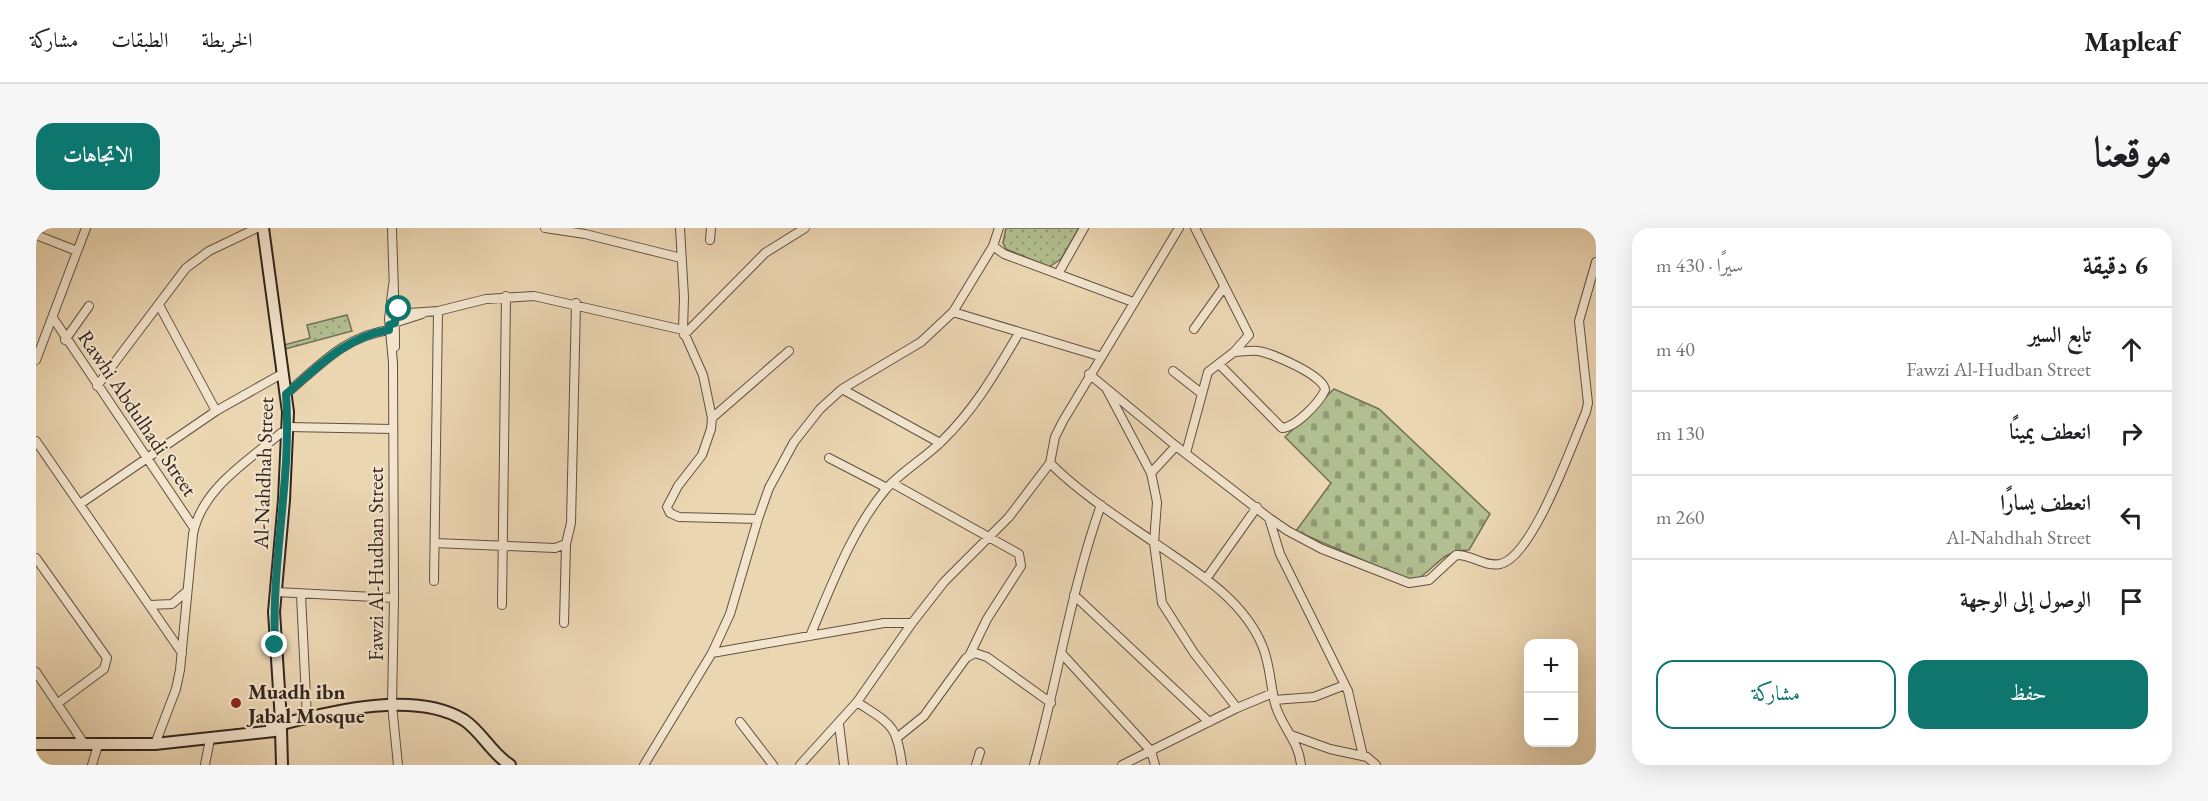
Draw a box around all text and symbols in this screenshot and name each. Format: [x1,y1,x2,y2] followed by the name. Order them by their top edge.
[2084,23,2178,59] text: Mapleaf
[30,26,78,53] text: مشاركة
[111,26,168,53] text: الطبقات
[201,26,253,53] text: الخريطة
[36,123,160,190] button: الاتجاهات
[2094,124,2172,179] text: موقعنا
[2083,248,2148,282] text: 6 دقيقة
[1656,252,1743,278] text: سيرًا · 430 m
[385,295,411,321] route start
[2028,320,2091,349] text: تابع السير
[72,325,204,502] street label: Rawhi Abdulhadi Street
[2115,333,2148,366] icon: ahead
[1656,336,1695,362] text: 40 m
[1906,356,2091,382] text: Fawzi Al-Hudban Street
[247,396,279,550] street label: Al-Nahdhah Street
[2009,417,2091,446] text: انعطف يمينًا
[2115,417,2148,450] icon: right
[1656,420,1704,446] text: 130 m
[362,467,389,661] street label: Fawzi Al-Hudban Street
[2000,488,2091,517] text: انعطف يسارًا
[2115,501,2148,534] icon: left
[1656,504,1704,530] text: 260 m
[1946,524,2091,550] text: Al-Nahdhah Street
[1960,585,2091,614] text: الوصول إلى الوجهة
[2115,585,2148,618] icon: arrive
[261,631,287,657] route end
[1524,639,1578,747] map controls
[1524,639,1578,693] button: +
[1656,660,1896,729] button: مشاركة
[1908,660,2148,729] button: حفظ
[246,678,365,729] place label: Muadh ibn Jabal Mosque
[1524,693,1578,747] button: −
[229,696,243,710] marker: Muadh ibn Jabal Mosque

